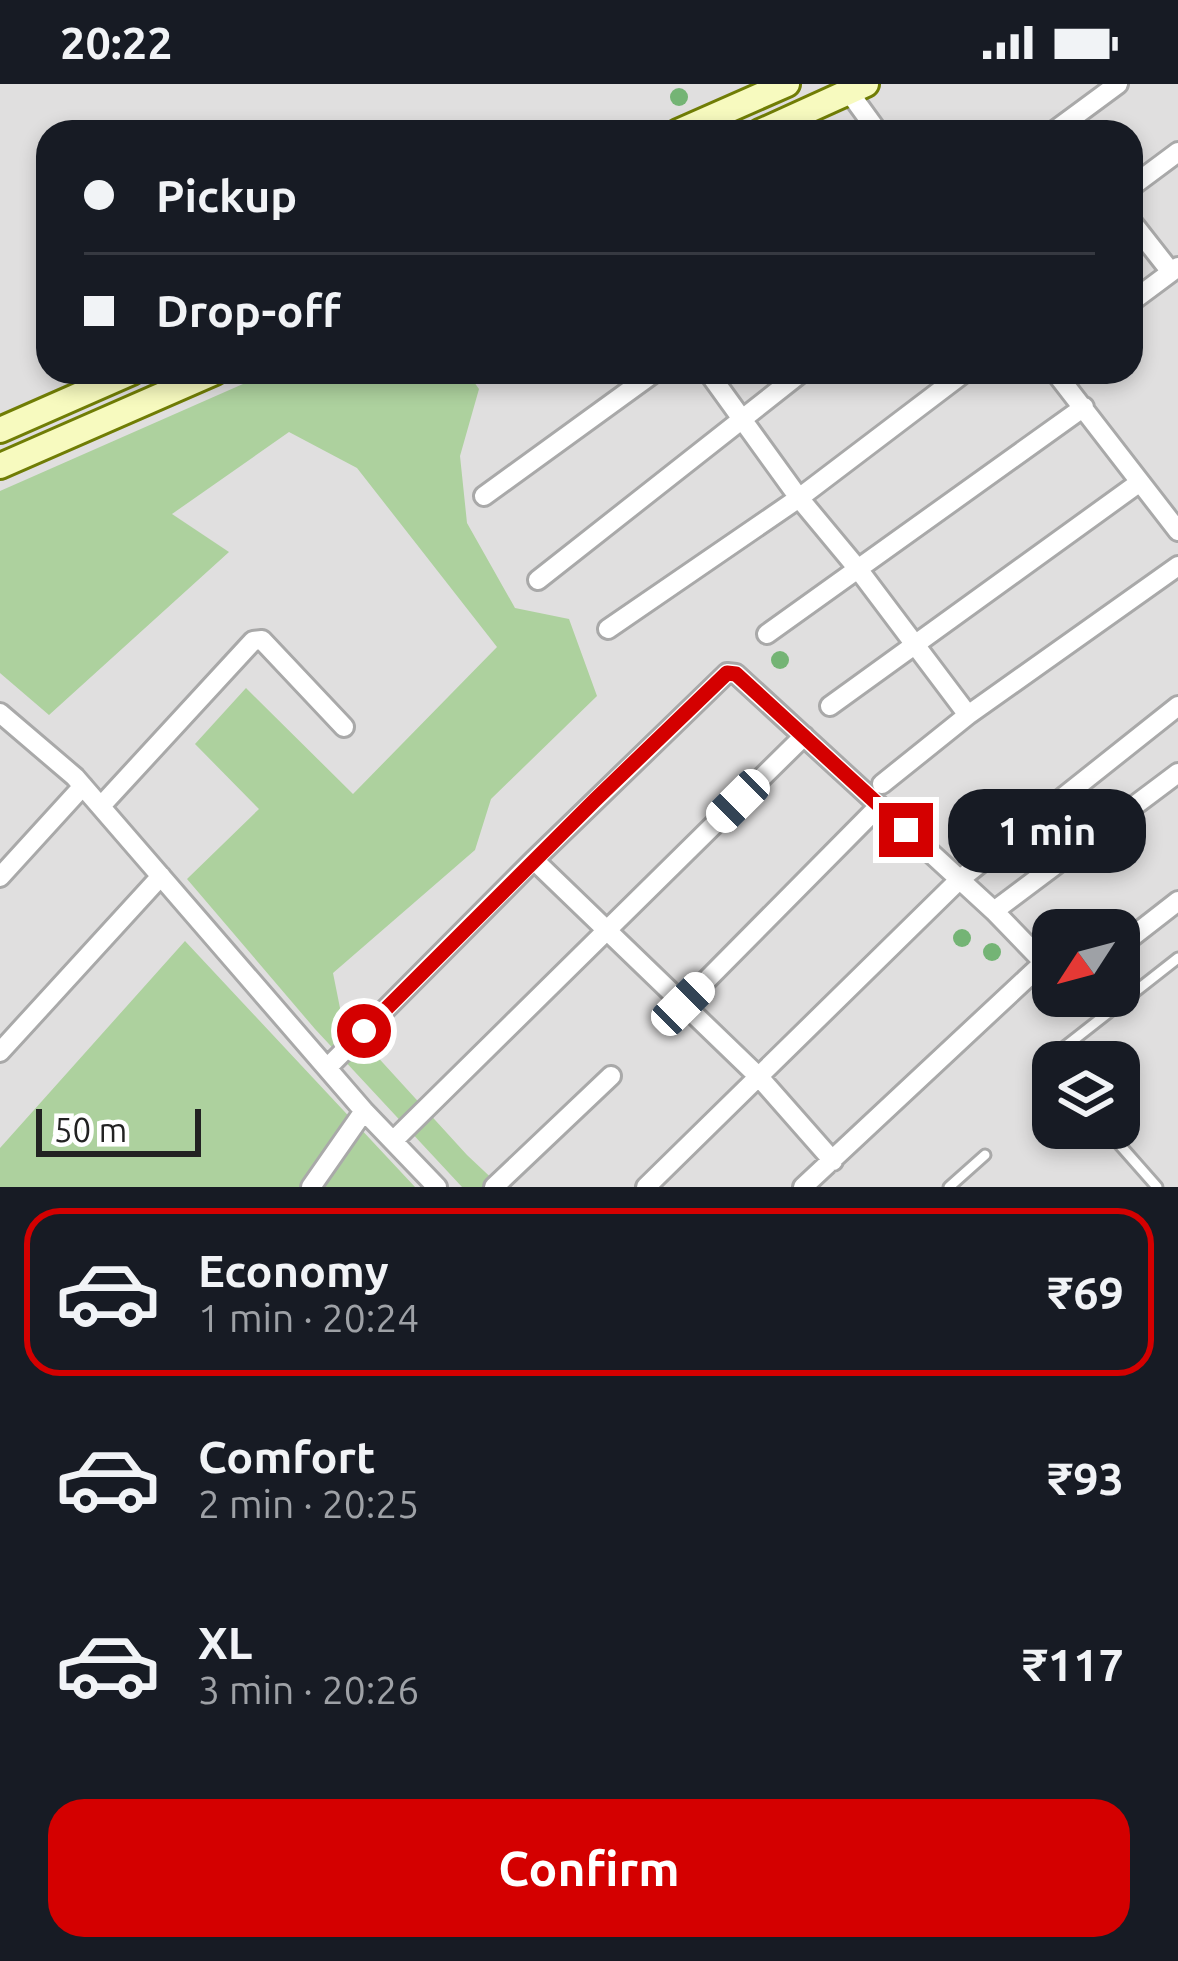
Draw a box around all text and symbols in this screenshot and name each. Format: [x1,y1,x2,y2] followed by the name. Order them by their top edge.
[60,17,173,68] text: 20:22
[156,170,297,221] text: Pickup
[156,285,341,336] text: Drop-off
[700,763,776,839] car
[948,788,1146,872] callout: 1 min
[879,803,933,857] route end
[998,809,1096,852] text: 1 min
[1032,909,1140,1017] north arrow
[1032,909,1140,1149] map controls
[645,966,721,1042] car
[337,1004,391,1058] route start
[1032,1041,1140,1149] button: layers
[36,1103,201,1156] scale bar
[54,1111,127,1148] text: 50 m
[54,1238,162,1346] icon: car
[198,1245,389,1296] text: Economy
[1048,1267,1124,1318] text: ₹69
[198,1296,419,1339] text: 1 min · 20:24
[54,1424,162,1532] icon: car
[198,1431,375,1482] text: Comfort
[1048,1453,1124,1504] text: ₹93
[198,1482,419,1525] text: 2 min · 20:25
[54,1610,162,1718] icon: car
[198,1617,252,1668] text: XL
[1022,1639,1124,1690] text: ₹117
[198,1668,419,1711] text: 3 min · 20:26
[48,1799,1130,1937] button: Confirm

